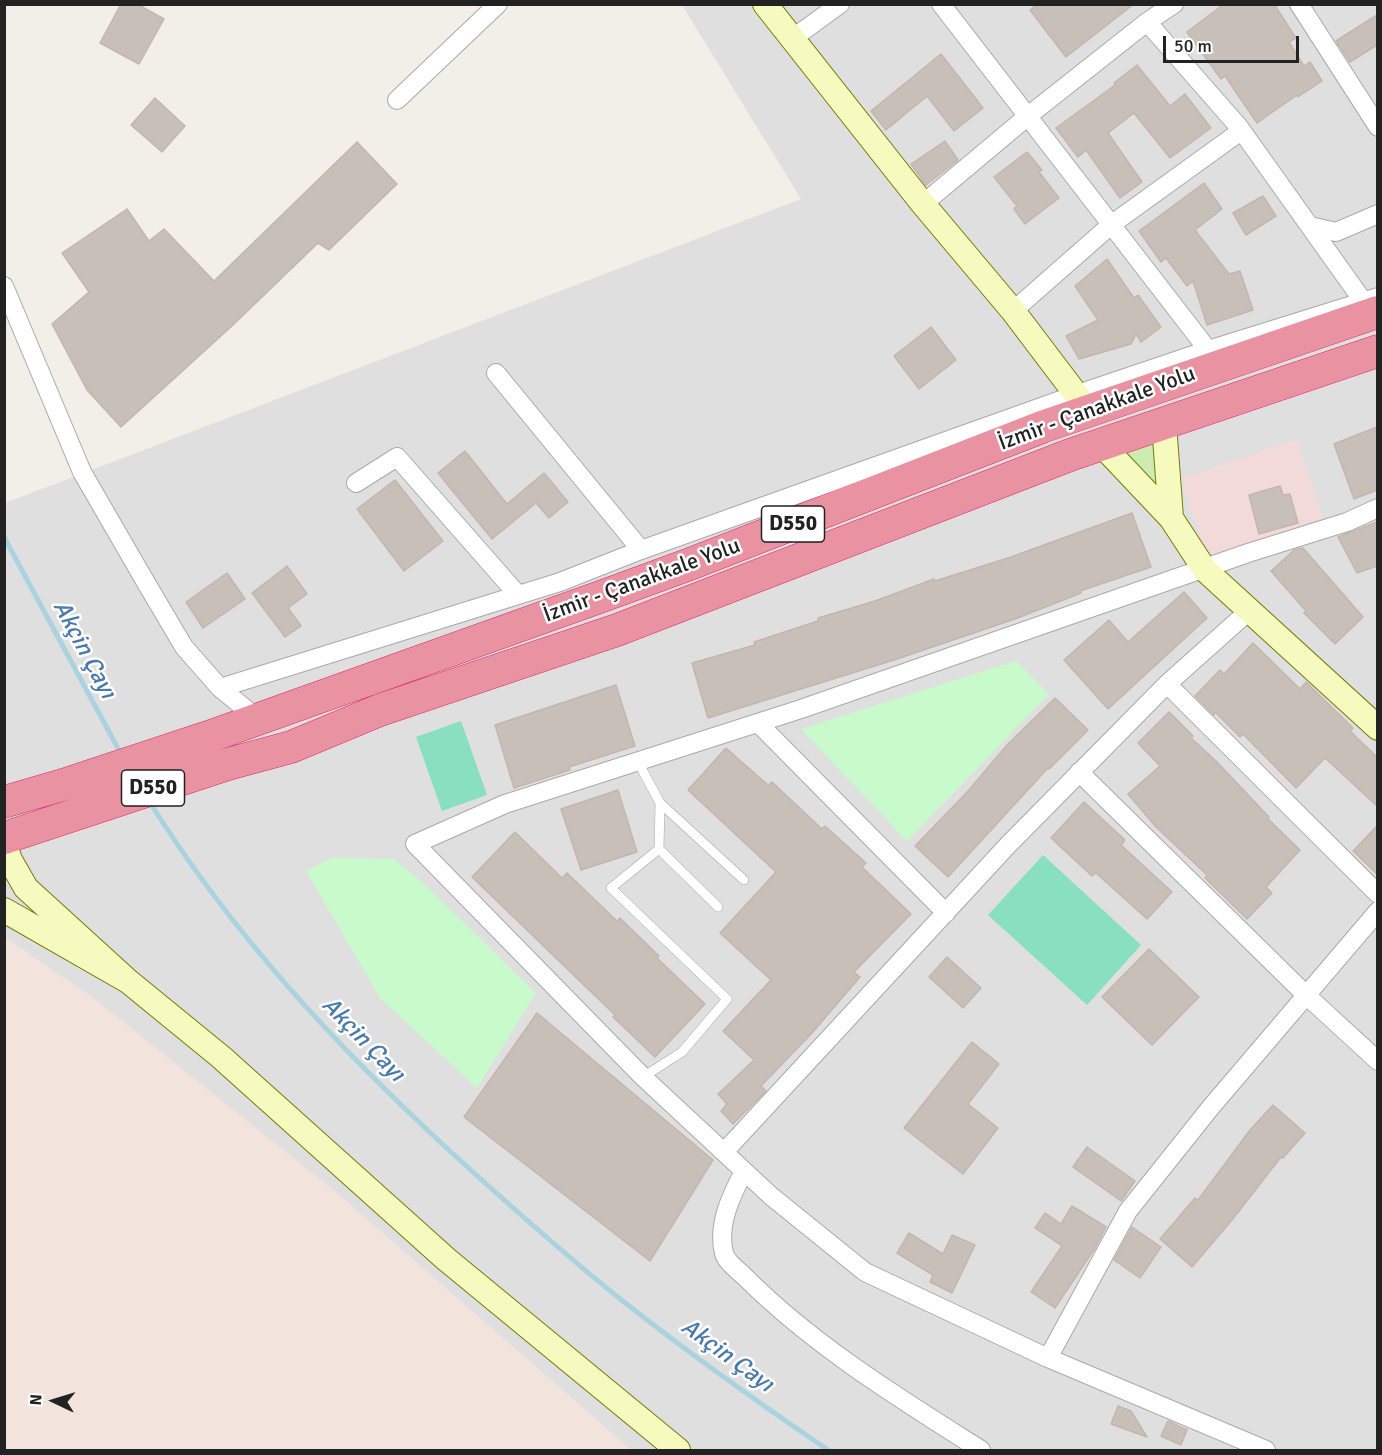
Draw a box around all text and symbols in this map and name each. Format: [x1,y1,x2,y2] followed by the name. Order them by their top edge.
[1166,24,1302,62] scale bar
[1174,35,1212,57] text: 50 m
[995,361,1199,457] street label: İzmir - Çanakkale Yolu
[762,506,824,542] road number: D550
[540,533,744,629] street label: İzmir - Çanakkale Yolu
[46,596,122,704] water label: Akçin Çayı
[122,770,184,806] road number: D550
[316,992,410,1088] water label: Akçin Çayı
[675,1313,779,1399] water label: Akçin Çayı
[24,1371,84,1431] north arrow
[26,1393,46,1406] text: N

